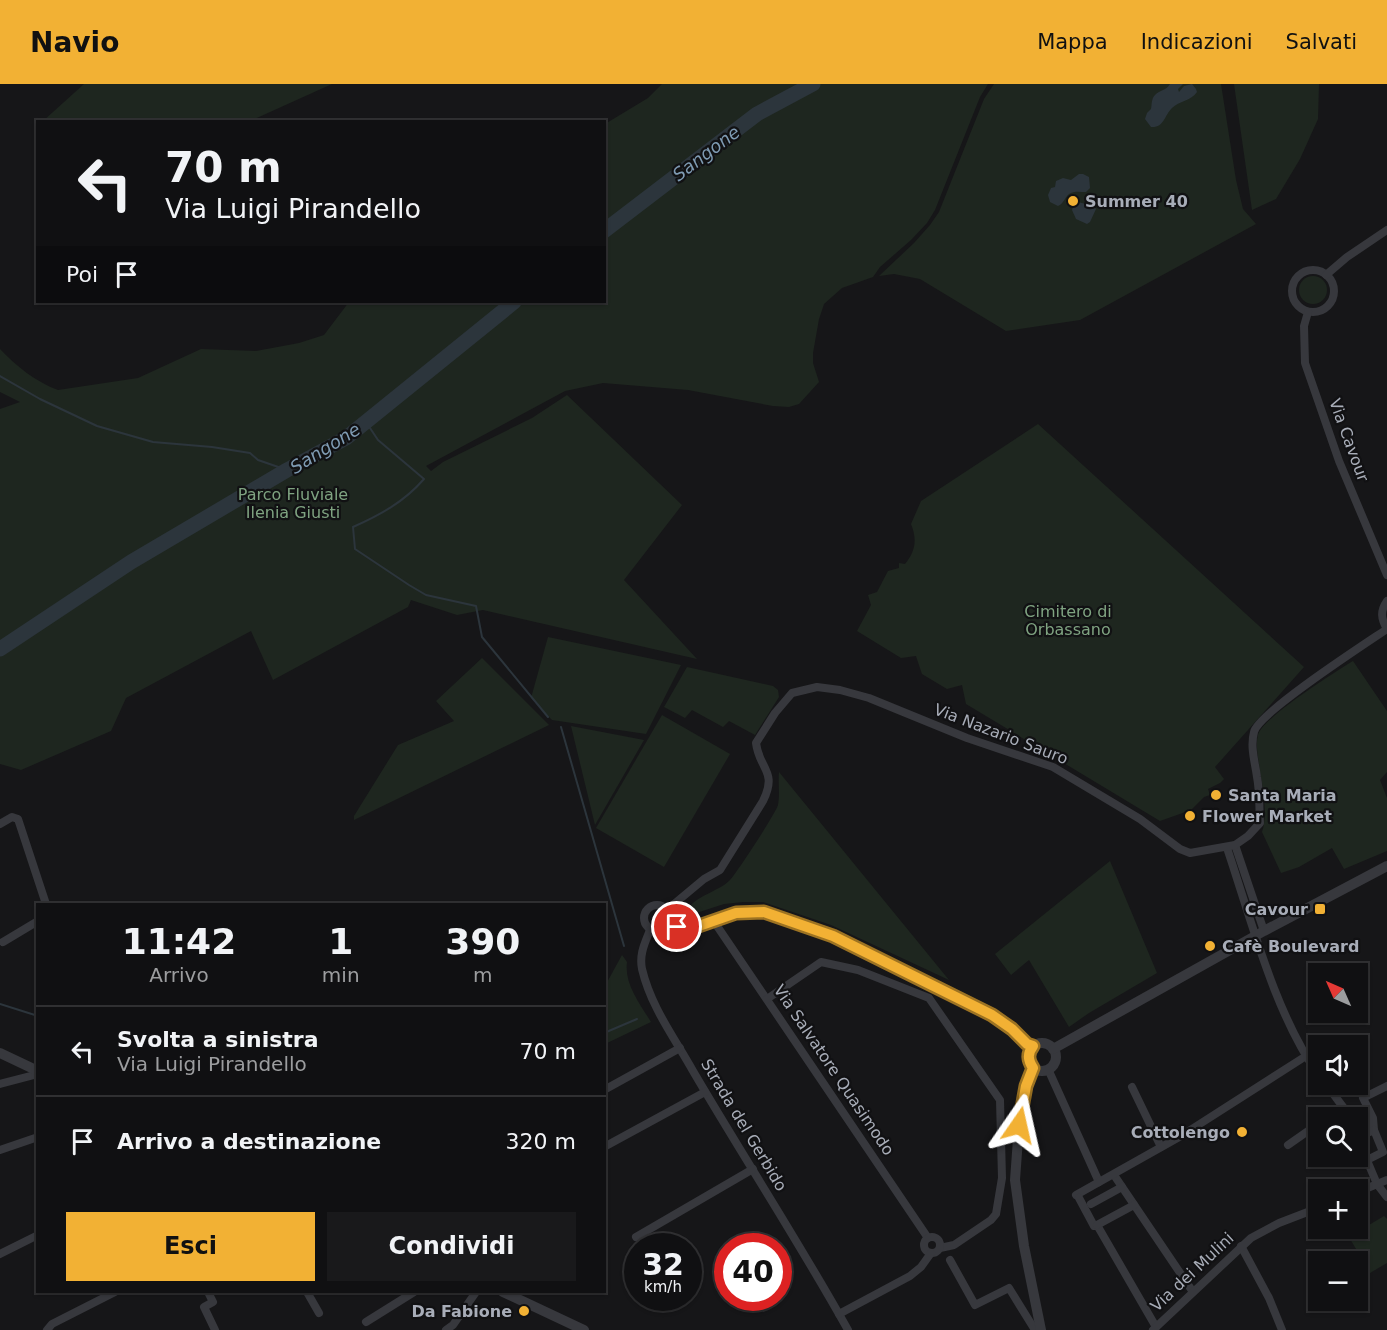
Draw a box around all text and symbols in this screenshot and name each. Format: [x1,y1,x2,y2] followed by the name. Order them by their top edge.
[30,26,119,59] text: Navio
[1037,30,1108,54] text: Mappa
[1141,30,1253,54] text: Indicazioni
[1286,30,1357,54] text: Salvati
[668,121,744,185] water label: Sangone
[165,143,282,192] text: 70 m
[66,144,144,222] icon: left
[1085,192,1188,211] place label: Summer 40
[165,193,421,224] text: Via Luigi Pirandello
[1066,194,1080,208] marker: Summer 40
[110,258,143,291] icon: arrive
[66,262,98,287] text: Poi
[1325,396,1373,484] street label: Via Cavour
[286,418,364,478] water label: Sangone
[238,485,348,522] park label: Parco Fluviale Ilenia Giusti
[1024,602,1112,639] park label: Cimitero di Orbassano
[931,700,1071,768] street label: Via Nazario Sauro
[1228,786,1337,805] place label: Santa Maria
[1209,788,1223,802] marker: Santa Maria
[1202,807,1332,826] place label: Flower Market
[1183,809,1197,823] marker: Flower Market
[1245,900,1308,919] place label: Cavour
[651,901,702,952] pin
[1313,902,1327,916] marker: Cavour
[660,910,693,943] icon: arrive
[122,921,236,962] text: 11:42
[328,921,353,962] text: 1
[445,921,520,962] text: 390
[1222,937,1359,956] place label: Cafè Boulevard
[1203,939,1217,953] marker: Cafè Boulevard
[149,963,209,987] text: Arrivo
[322,963,360,987] text: min
[473,963,493,987] text: m
[1308,963,1368,1023] north arrow
[1308,963,1368,1311] map controls
[770,981,898,1159] street label: Via Salvatore Quasimodo
[117,1027,319,1052] text: Svolta a sinistra
[66,1035,99,1068] icon: left
[1308,1035,1368,1095] button: sound
[520,1039,576,1064] text: 70 m
[117,1052,307,1076] text: Via Luigi Pirandello
[697,1055,791,1195] street label: Strada del Gerbido
[987,1093,1051,1157] position arrow
[1308,1107,1368,1167] button: search
[1131,1123,1230,1142] place label: Cottolengo
[66,1125,99,1158] icon: arrive
[1235,1125,1249,1139] marker: Cottolengo
[117,1129,381,1154] text: Arrivo a destinazione
[506,1129,576,1154] text: 320 m
[1308,1179,1368,1239] button: +
[66,1212,315,1281] button: Esci
[327,1212,576,1281] button: Condividi
[1146,1229,1238,1315] street label: Via dei Mulini
[714,1233,792,1311] speed limit sign: 40
[642,1247,684,1282] text: 32
[1308,1251,1368,1311] button: −
[644,1278,682,1296] text: km/h
[411,1302,512,1321] place label: Da Fabione
[517,1304,531,1318] marker: Da Fabione

